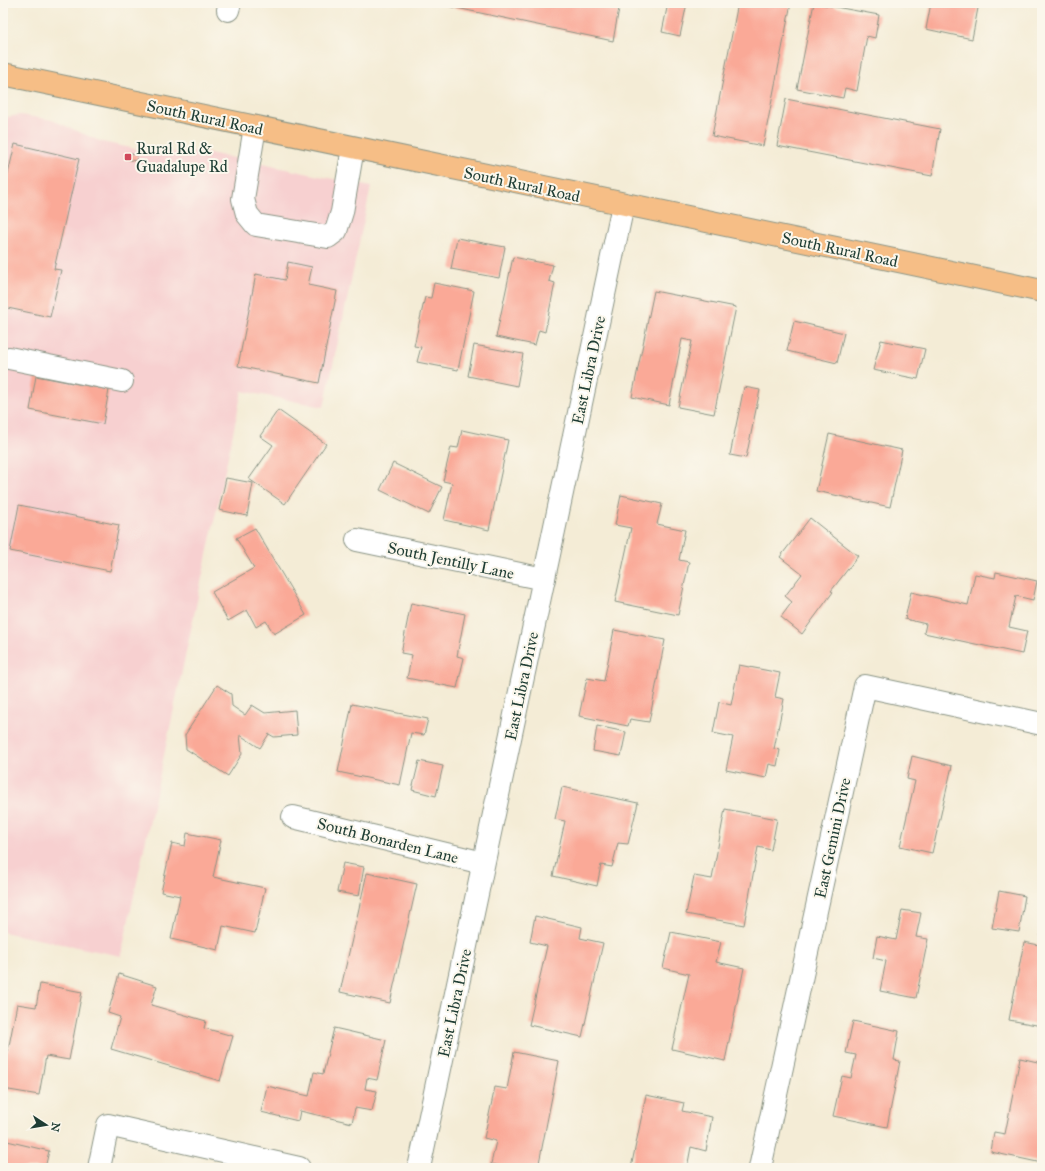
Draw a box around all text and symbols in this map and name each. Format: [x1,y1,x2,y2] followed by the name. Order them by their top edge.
[145,96,265,139] street label: South Rural Road
[136,139,228,176] place label: Rural Rd & Guadalupe Rd
[123,152,133,162] marker: Rural Rd & Guadalupe Rd
[462,163,582,206] street label: South Rural Road
[780,228,900,271] street label: South Rural Road
[568,314,609,426] street label: East Libra Drive
[386,538,516,584] street label: South Jentilly Lane
[501,630,542,742] street label: East Libra Drive
[810,776,855,900] street label: East Gemini Drive
[315,814,461,867] street label: South Bonarden Lane
[434,947,475,1059] street label: East Libra Drive
[26,1105,66,1145] north arrow
[48,1121,63,1134] text: N

